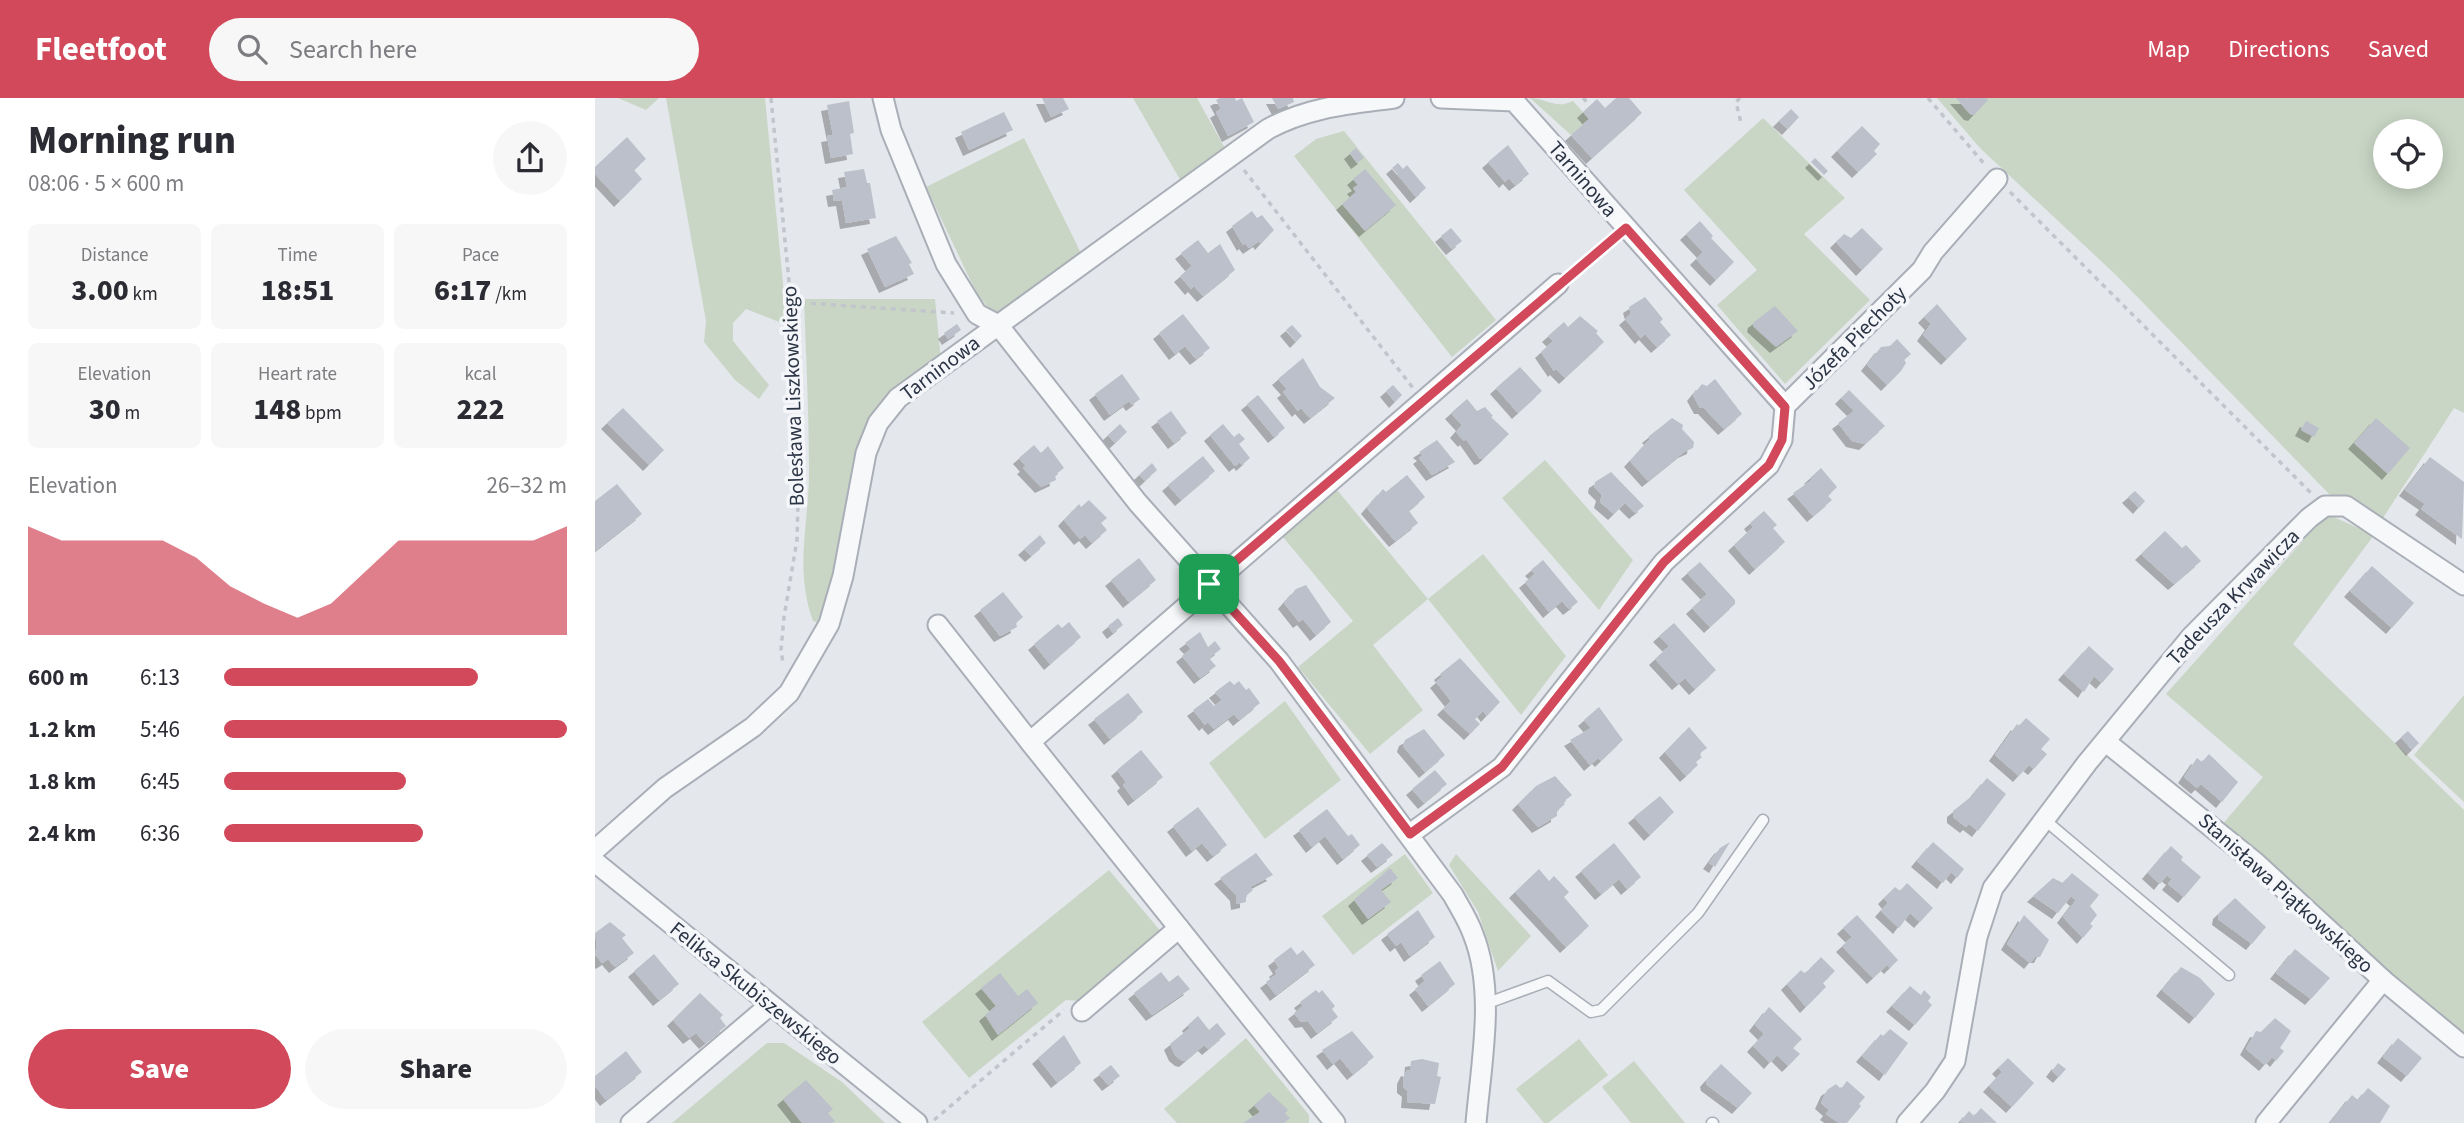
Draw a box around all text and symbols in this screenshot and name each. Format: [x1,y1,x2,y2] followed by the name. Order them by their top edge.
[209,18,699,81] search box
[35,26,167,73] text: Fleetfoot
[233,30,271,68] icon: search
[289,31,417,68] text: Search here
[2147,32,2190,67] text: Map
[2228,32,2330,67] text: Directions
[2368,32,2429,67] text: Saved
[28,114,236,168] text: Morning run
[2373,119,2443,189] map controls
[2373,119,2443,189] button: locate
[493,121,567,195] button: share
[1541,134,1625,224] street label: Tarninowa
[28,167,184,200] text: 08:06 · 5 × 600 m
[81,242,148,269] text: Distance
[277,242,318,269] text: Time
[462,242,499,269] text: Pace
[71,269,129,312] text: 3.00
[261,269,334,312] text: 18:51
[434,269,491,312] text: 6:17
[1795,279,1913,397] street label: Józefa Piechoty
[129,281,158,308] text: km
[491,281,527,308] text: /km
[774,285,812,507] street label: Bolesława Liszkowskiego
[894,328,986,408] street label: Tarninowa
[78,361,151,388] text: Elevation
[258,361,337,388] text: Heart rate
[465,361,496,388] text: kcal
[89,388,121,431] text: 30
[253,388,301,431] text: 148
[456,388,505,431] text: 222
[121,400,140,427] text: m
[301,400,342,427] text: bpm
[28,469,118,502] text: Elevation
[487,469,567,502] text: 26–32 m
[2160,522,2306,672] street label: Tadeusza Krwawicza
[1179,554,1239,614] pin
[1190,565,1228,603] icon: arrive
[28,661,89,694] text: 600 m
[140,661,180,694] text: 6:13
[28,713,96,746] text: 1.2 km
[140,713,180,746] text: 5:46
[28,765,96,798] text: 1.8 km
[140,765,180,798] text: 6:45
[2192,806,2380,980] street label: Stanisława Piątkowskiego
[28,817,96,850] text: 2.4 km
[140,817,180,850] text: 6:36
[663,914,849,1072] street label: Feliksa Skubiszewskiego
[28,1029,291,1109] button: Save
[305,1029,567,1109] button: Share

